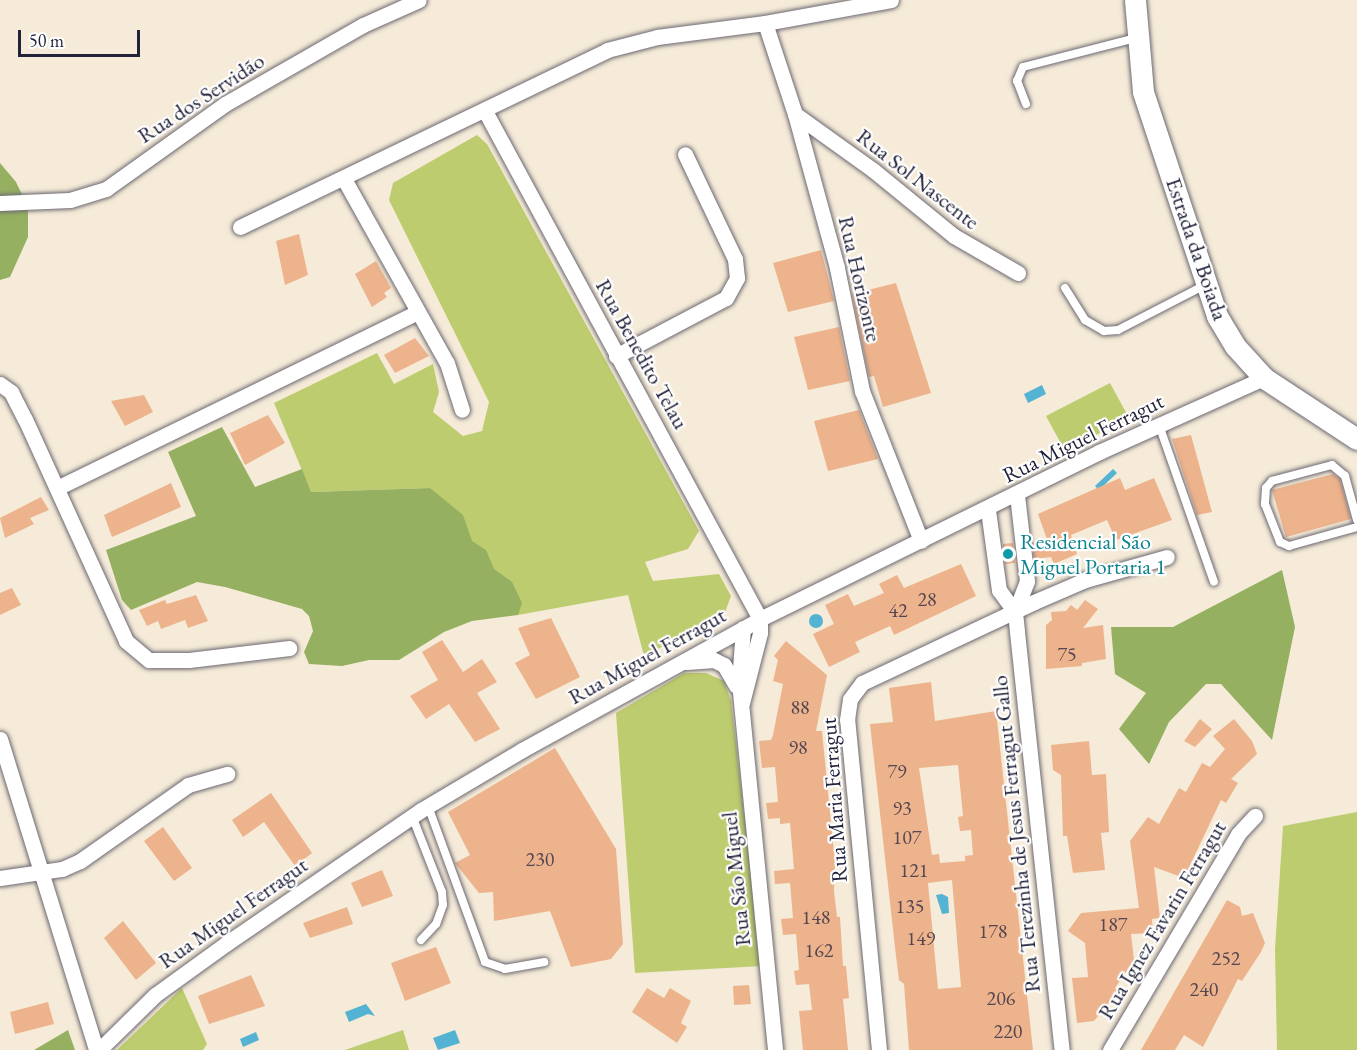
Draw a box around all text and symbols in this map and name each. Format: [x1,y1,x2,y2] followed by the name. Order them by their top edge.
[21,18,142,56] scale bar
[29,29,64,52] text: 50 m
[133,47,269,149] street label: Rua dos Servidão
[851,123,985,235] street label: Rua Sol Nascente
[1160,174,1234,324] street label: Estrada da Boiada
[833,214,887,344] street label: Rua Horizonte
[590,274,694,434] street label: Rua Benedito Telau
[998,388,1168,488] street label: Rua Miguel Ferragut
[1020,528,1166,580] place label: Residencial São Miguel Portaria 1
[1001,547,1015,561] marker: Residencial São Miguel Portaria 1
[917,587,937,611] house number: 28
[888,598,908,622] house number: 42
[564,602,730,710] street label: Rua Miguel Ferragut
[1057,642,1077,666] house number: 75
[986,674,1046,994] street label: Rua Terezinha de Jesus Ferragut Gallo
[790,695,810,719] house number: 88
[815,717,853,883] street label: Rua Maria Ferragut
[788,735,808,759] house number: 98
[887,759,907,783] house number: 79
[892,796,912,820] house number: 93
[716,810,756,948] street label: Rua São Miguel
[1092,816,1232,1024] street label: Rua Ignez Favarin Ferragut
[893,825,921,849] house number: 107
[526,847,554,871] house number: 230
[153,852,313,974] street label: Rua Miguel Ferragut
[900,858,928,882] house number: 121
[896,894,924,918] house number: 135
[802,905,830,929] house number: 148
[1099,912,1127,936] house number: 187
[979,919,1007,943] house number: 178
[907,926,935,950] house number: 149
[805,938,833,962] house number: 162
[1212,946,1240,970] house number: 252
[1190,977,1218,1001] house number: 240
[987,986,1015,1010] house number: 206
[994,1019,1022,1043] house number: 220

